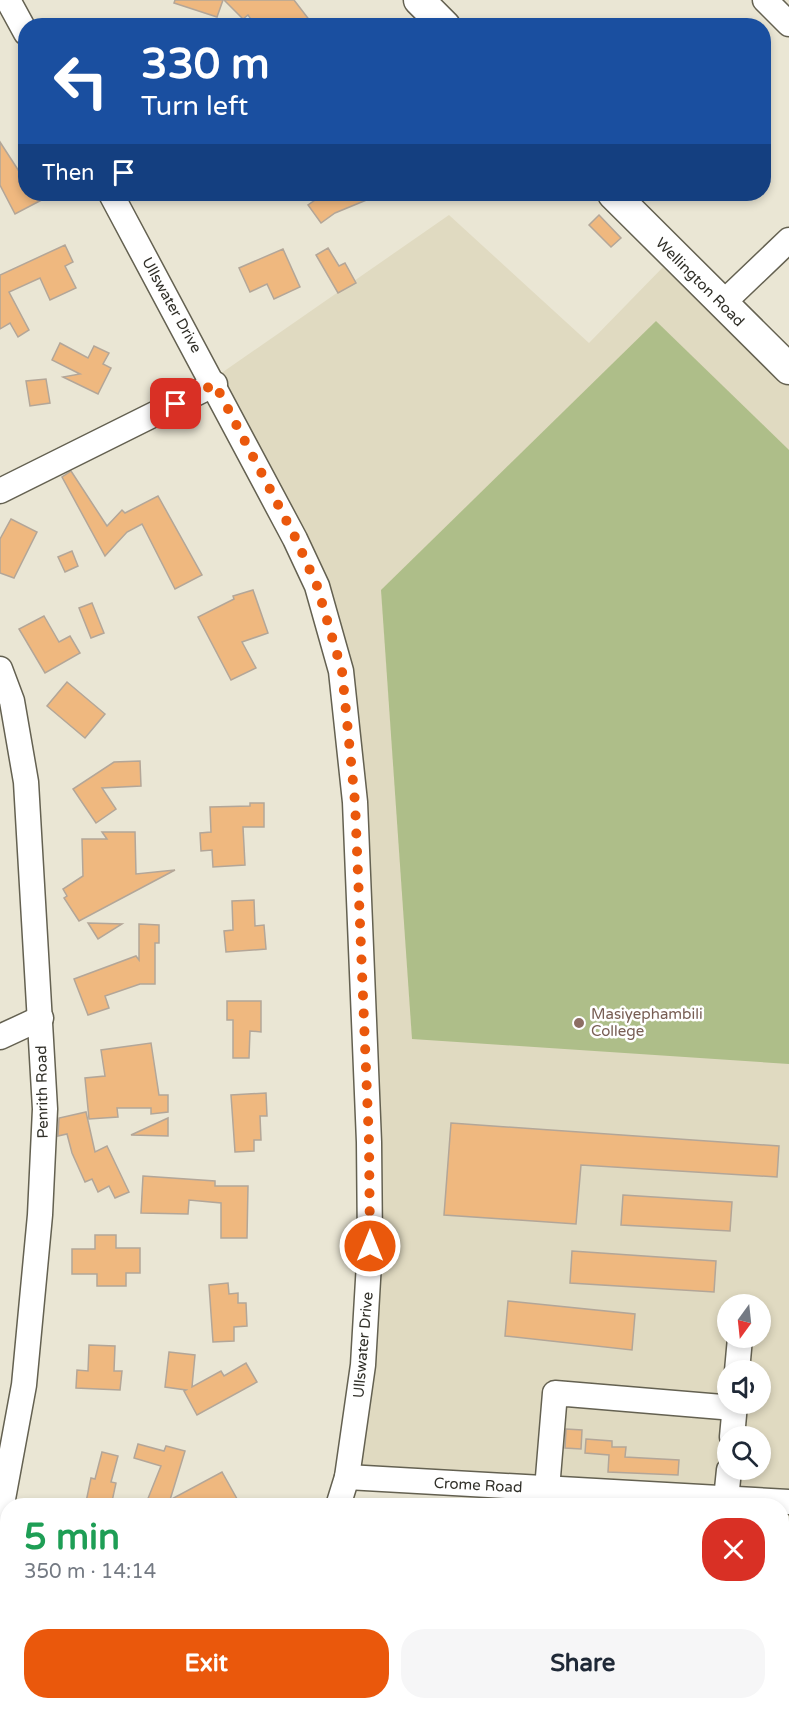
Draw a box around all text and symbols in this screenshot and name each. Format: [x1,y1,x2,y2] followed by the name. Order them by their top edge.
[141,39,270,90] text: 330 m
[42,42,120,120] icon: left
[141,90,248,123] text: Turn left
[107,156,140,189] icon: arrive
[42,160,95,186] text: Then
[652,234,748,330] street label: Wellington Road
[138,254,206,356] street label: Ullswater Drive
[150,378,201,429] pin
[159,387,192,420] icon: arrive
[591,1005,703,1040] place label: Masiyephambili College
[572,1016,586,1030] marker: Masiyephambili College
[32,1045,52,1139] street label: Penrith Road
[338,1214,402,1278] position arrow
[349,1291,377,1399] street label: Ullswater Drive
[717,1294,771,1348] north arrow
[717,1294,771,1480] map controls
[717,1360,771,1414] button: sound
[717,1426,771,1480] button: search
[433,1474,523,1496] street label: Crome Road
[24,1516,120,1559] text: 5 min
[702,1518,765,1581] button: close
[24,1560,156,1584] text: 350 m · 14:14
[24,1629,389,1698] button: Exit
[401,1629,765,1698] button: Share

